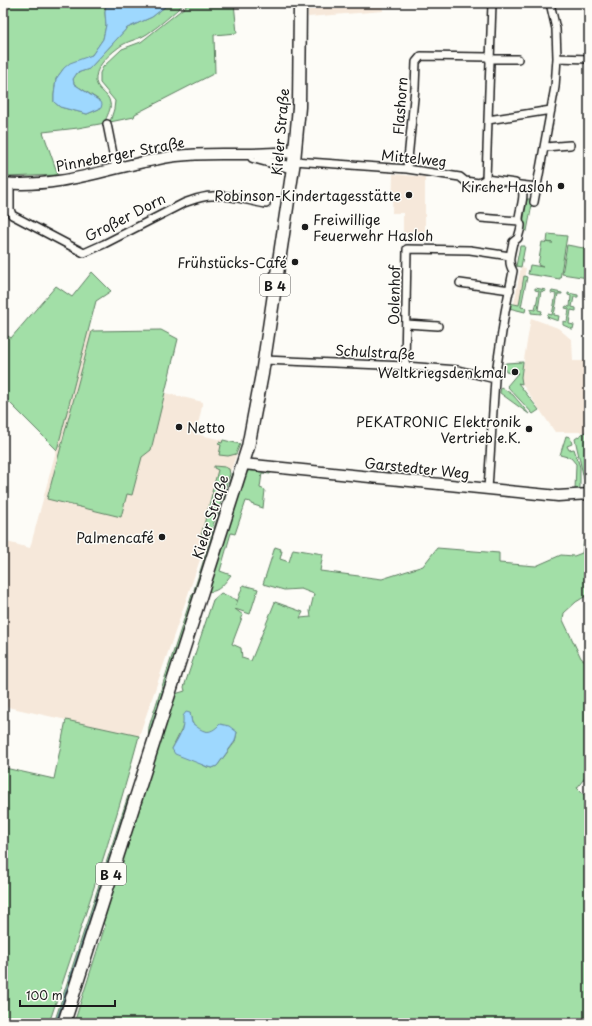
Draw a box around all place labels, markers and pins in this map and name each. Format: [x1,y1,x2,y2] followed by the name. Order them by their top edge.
[461,176,553,197] place label: Kirche Hasloh
[556,181,566,191] marker: Kirche Hasloh
[214,185,401,206] place label: Robinson-Kindertagesstätte
[404,190,414,200] marker: Robinson-Kindertagesstätte
[313,209,433,246] place label: Freiwillige Feuerwehr Hasloh
[300,222,310,232] marker: Freiwillige Feuerwehr Hasloh
[177,252,287,273] place label: Frühstücks-Café
[290,257,300,267] marker: Frühstücks-Café
[378,362,507,383] place label: Weltkriegsdenkmal
[510,367,520,377] marker: Weltkriegsdenkmal
[356,411,521,448] place label: PEKATRONIC Elektronik Vertrieb e.K.
[187,417,225,438] place label: Netto
[174,422,184,432] marker: Netto
[524,424,534,434] marker: PEKATRONIC Elektronik Vertrieb e.K.
[76,527,154,548] place label: Palmencafé
[157,532,167,542] marker: Palmencafé

